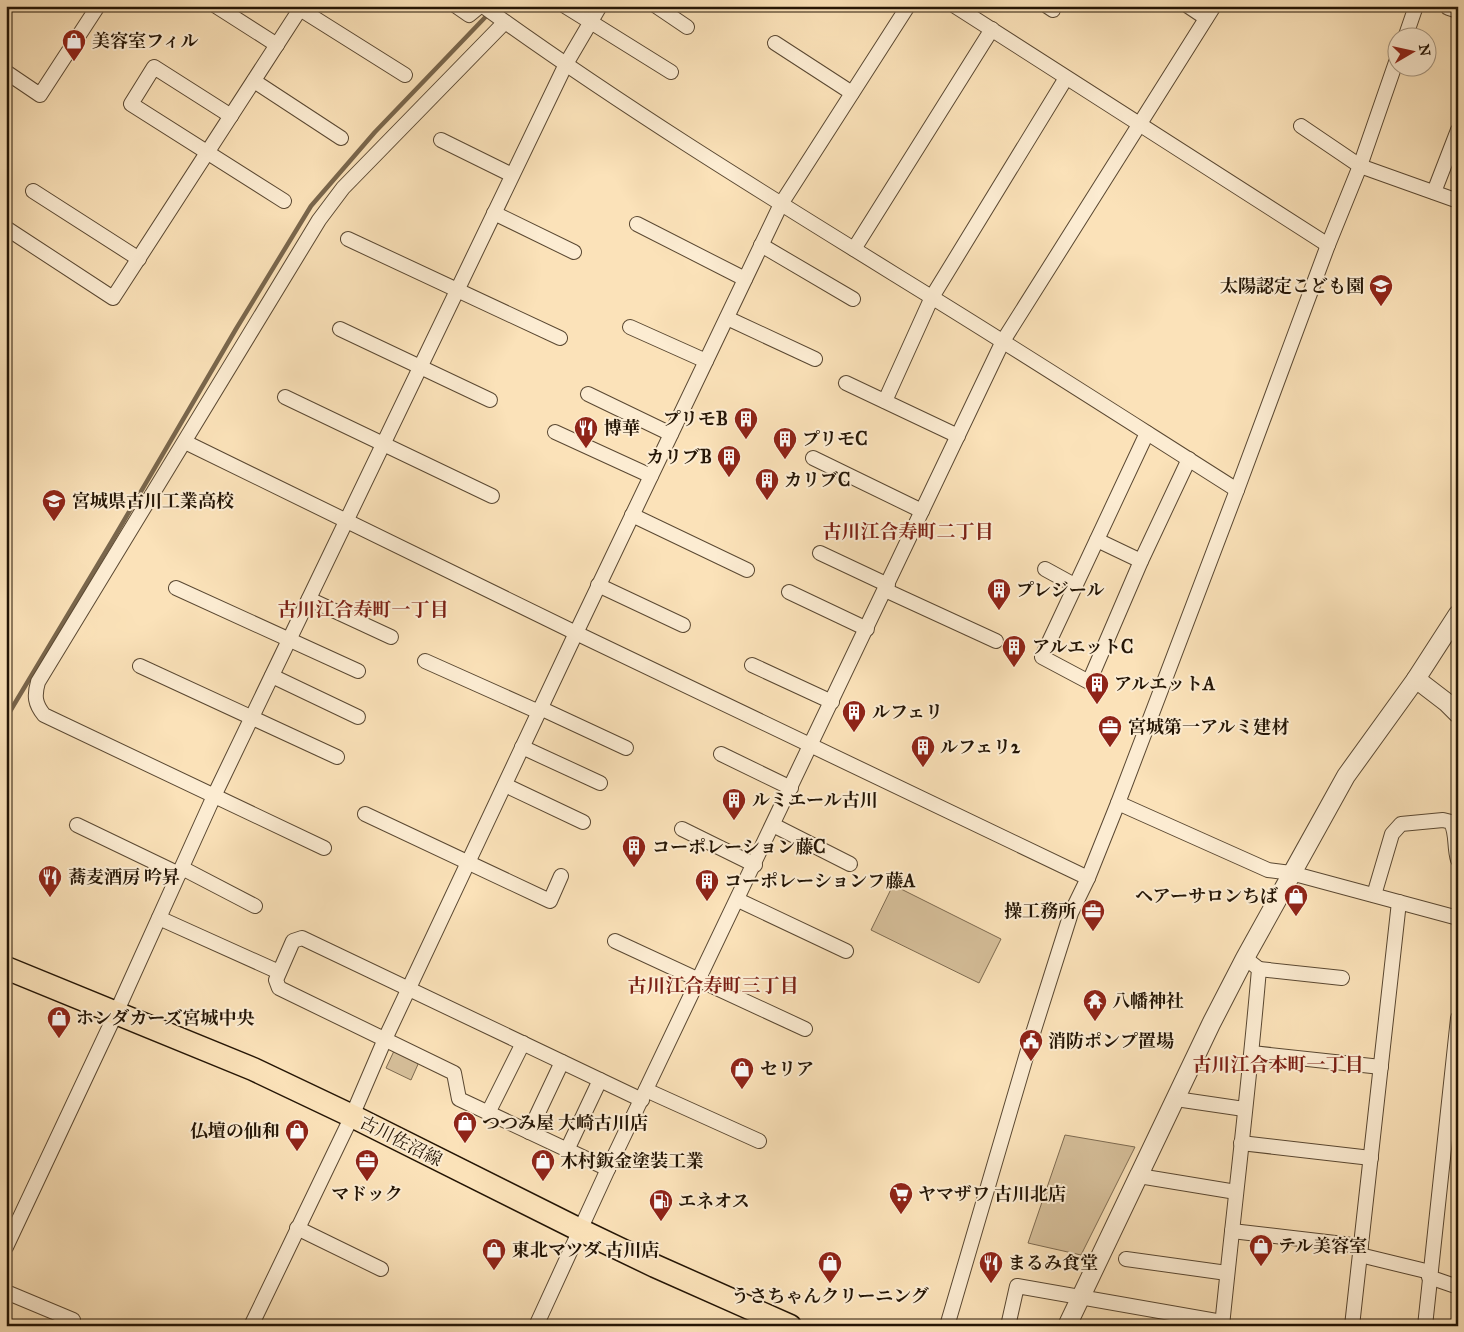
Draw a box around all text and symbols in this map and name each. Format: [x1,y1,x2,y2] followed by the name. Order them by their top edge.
[61,28,87,62] shop icon: 美容室フィル
[1386,28,1436,78] north arrow
[92,30,199,52] place label: 美容室フィル
[1415,43,1434,57] text: N
[1368,273,1394,307] school or university icon: 太陽認定こども園
[1220,275,1364,297] place label: 太陽認定こども園
[733,406,759,440] building icon: プリモB
[663,408,728,430] place label: プリモB
[573,415,599,449] restaurant icon: 博華
[604,417,640,439] place label: 博華
[772,426,798,460] building icon: プリモC
[802,428,868,450] place label: プリモC
[716,444,742,478] building icon: カリブB
[646,446,712,468] place label: カリブB
[754,467,780,501] building icon: カリブC
[784,469,850,491] place label: カリブC
[41,488,67,522] school or university icon: 宮城県古川工業高校
[72,490,234,512] place label: 宮城県古川工業高校
[822,520,994,543] district label: 古川江合寿町二丁目
[986,577,1012,611] building icon: プレジール
[1016,579,1104,601] place label: プレジール
[277,598,449,621] district label: 古川江合寿町一丁目
[1001,634,1027,668] building icon: アルエットC
[1032,636,1133,658] place label: アルエットC
[1084,671,1110,705] building icon: アルエットA
[1114,673,1216,695] place label: アルエットA
[841,699,867,733] building icon: ルフェリ
[872,701,943,723] place label: ルフェリ
[1097,714,1123,748] office icon: 宮城第一アルミ建材
[1128,716,1289,738] place label: 宮城第一アルミ建材
[910,734,936,768] building icon: ルフェリ2
[940,736,1021,758] place label: ルフェリ2
[721,787,747,821] building icon: ルミエール古川
[752,789,878,811] place label: ルミエール古川
[621,834,647,868] building icon: コーポレーション藤C
[652,836,826,858] place label: コーポレーション藤C
[37,864,63,898] restaurant icon: 蕎麦酒房 吟昇
[68,866,180,888] place label: 蕎麦酒房 吟昇
[694,868,720,902] building icon: コーポレーションフ藤A
[724,870,916,892] place label: コーポレーションフ藤A
[1283,883,1309,917] shop icon: ヘアーサロンちば
[1135,885,1278,907] place label: ヘアーサロンちば
[1080,898,1106,932] office icon: 操工務所
[1004,900,1076,922] place label: 操工務所
[627,974,799,997] district label: 古川江合寿町三丁目
[1082,988,1108,1022] temple icon: 八幡神社
[1112,990,1184,1012] place label: 八幡神社
[46,1005,72,1039] shop icon: ホンダカーズ宮城中央
[76,1007,254,1029] place label: ホンダカーズ宮城中央
[1018,1028,1044,1062] public building icon: 消防ポンプ置場
[1048,1030,1174,1052] place label: 消防ポンプ置場
[1192,1053,1364,1076] district label: 古川江合本町一丁目
[729,1056,755,1090] shop icon: セリア
[760,1058,814,1080] place label: セリア
[452,1110,478,1144] shop icon: つつみ屋 大崎古川店
[356,1111,446,1171] street label: 古川佐沼線
[482,1112,648,1134] place label: つつみ屋 大崎古川店
[284,1118,310,1152] shop icon: 仏壇の仙和
[190,1120,280,1142] place label: 仏壇の仙和
[354,1148,380,1182] office icon: マドック
[530,1148,556,1182] shop icon: 木村鈑金塗装工業
[560,1150,704,1172] place label: 木村鈑金塗装工業
[888,1181,914,1215] supermarket icon: ヤマザワ 古川北店
[331,1183,403,1205] place label: マドック
[918,1183,1066,1205] place label: ヤマザワ 古川北店
[648,1188,674,1222] fuel station icon: エネオス
[678,1190,750,1212] place label: エネオス
[1248,1233,1274,1267] shop icon: テル美容室
[1278,1235,1367,1257] place label: テル美容室
[481,1237,507,1271] shop icon: 東北マツダ 古川店
[512,1239,659,1261] place label: 東北マツダ 古川店
[817,1250,843,1284] shop icon: うさちゃんクリーニング
[978,1250,1004,1284] restaurant icon: まるみ食堂
[1008,1252,1098,1274] place label: まるみ食堂
[731,1285,929,1307] place label: うさちゃんクリーニング

